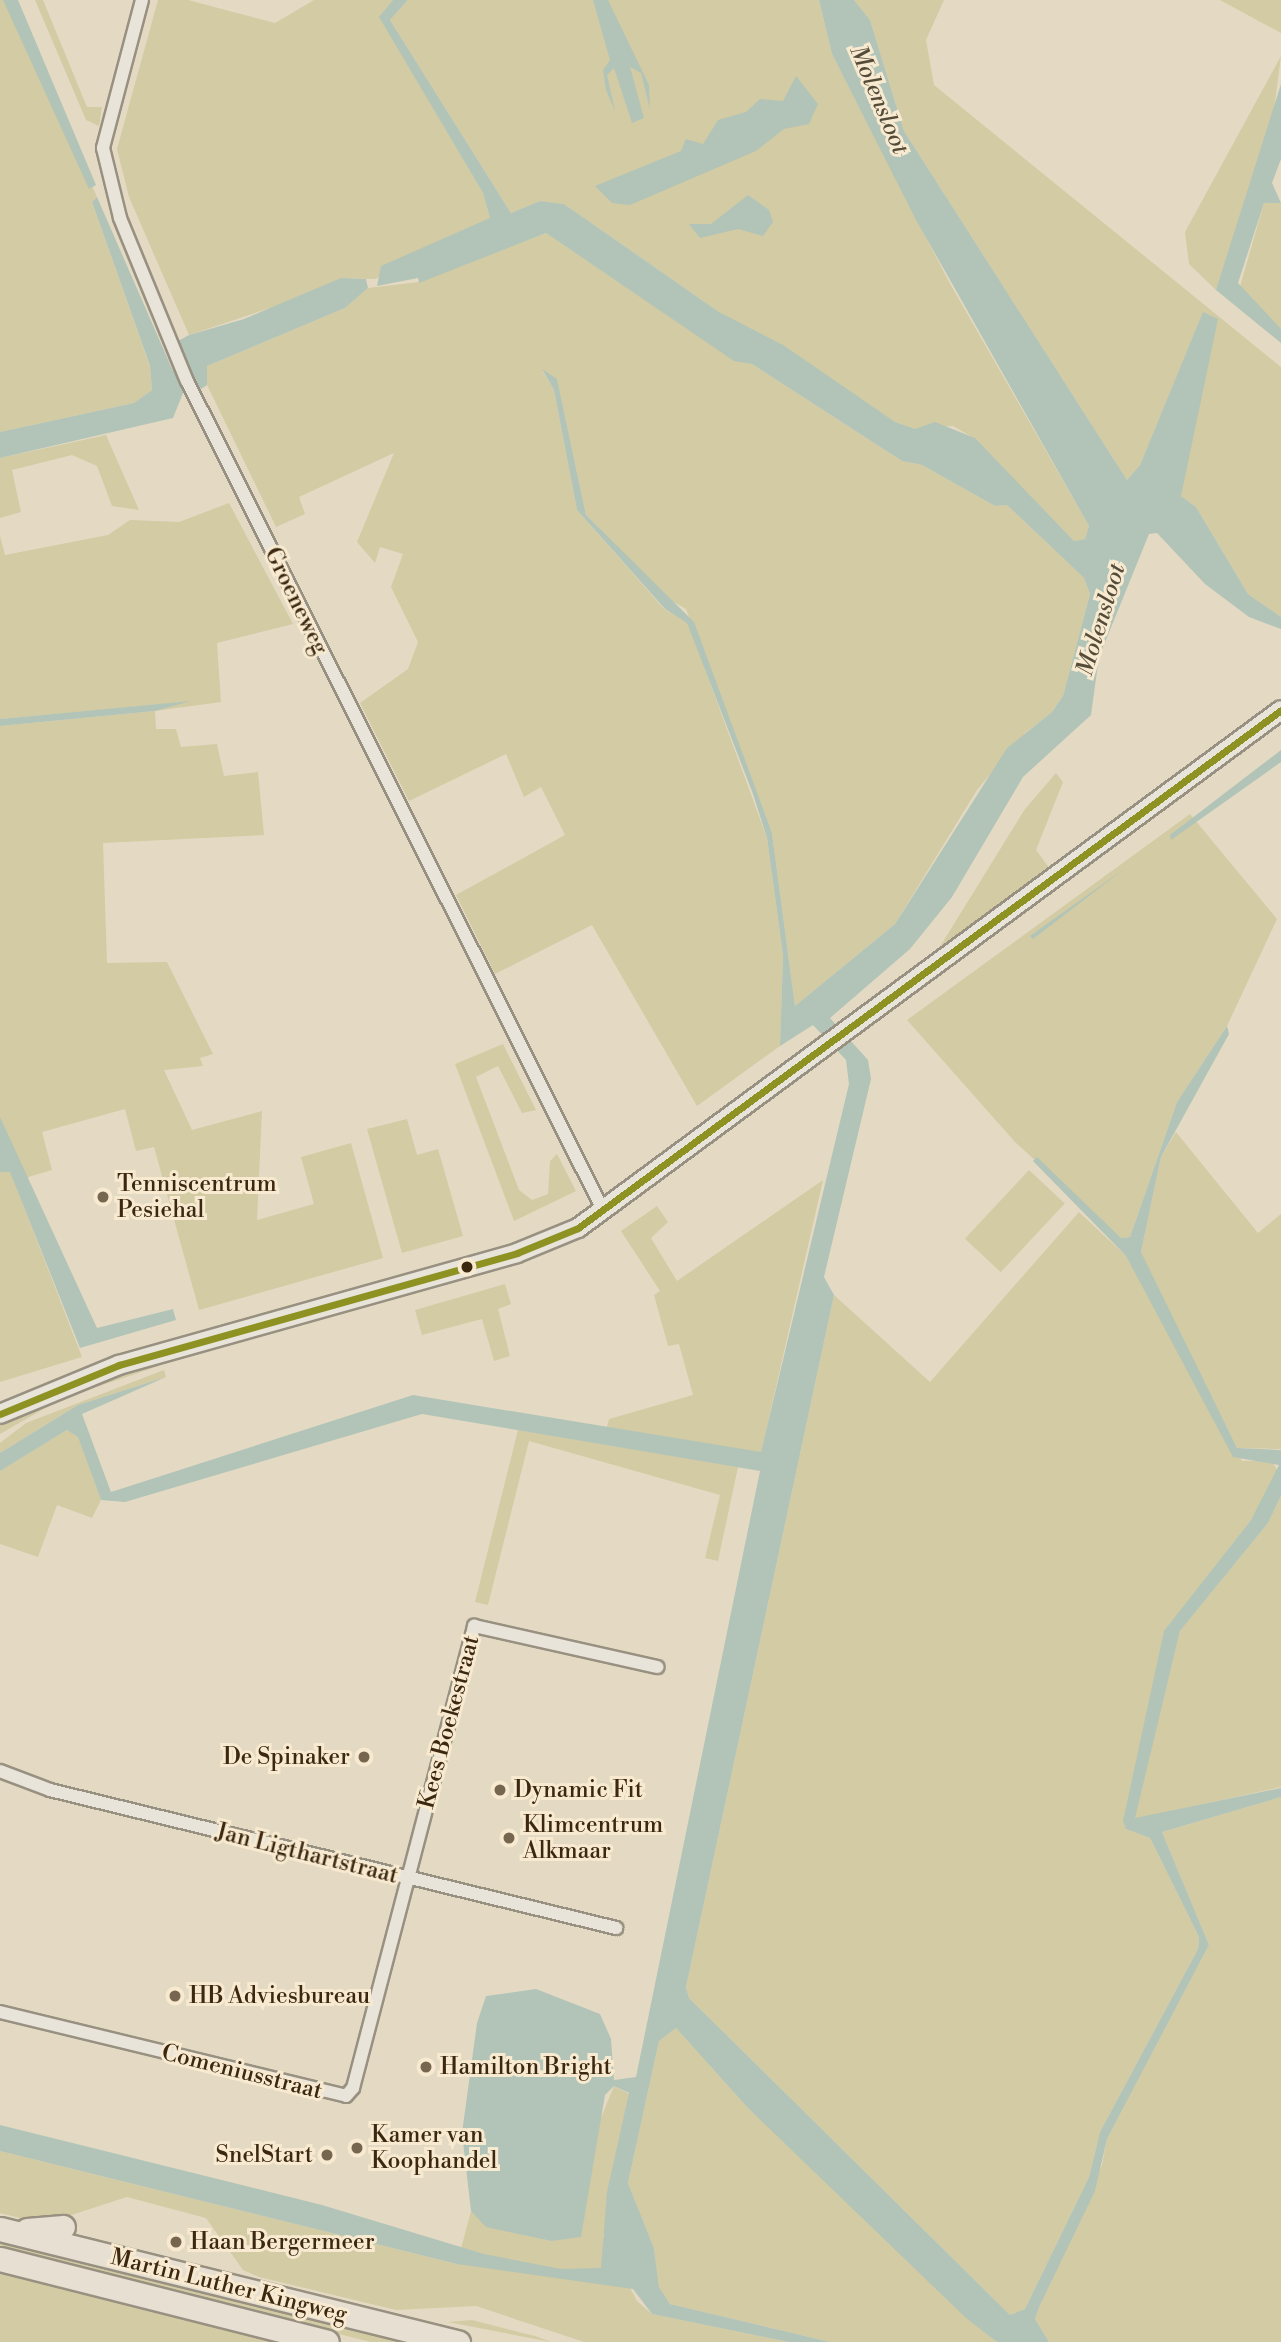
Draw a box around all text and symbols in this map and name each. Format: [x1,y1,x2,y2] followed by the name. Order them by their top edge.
[842,41,914,159] water label: Molensloot
[258,543,334,659] street label: Groeneweg
[1071,560,1133,680] water label: Molensloot
[117,1170,277,1224] place label: Tenniscentrum Pesiehal
[95,1189,111,1205] marker: Tenniscentrum Pesiehal
[460,1260,474,1274] unlabelled marker
[413,1632,485,1812] street label: Kees Boekestraat
[223,1743,350,1771] place label: De Spinaker
[356,1749,372,1765] marker: De Spinaker
[514,1776,643,1804] place label: Dynamic Fit
[492,1782,508,1798] marker: Dynamic Fit
[523,1811,663,1865] place label: Klimcentrum Alkmaar
[213,1818,401,1890] street label: Jan Ligthartstraat
[501,1830,517,1846] marker: Klimcentrum Alkmaar
[189,1982,370,2010] place label: HB Adviesbureau
[167,1988,183,2004] marker: HB Adviesbureau
[159,2039,325,2105] street label: Comeniusstraat
[440,2053,612,2081] place label: Hamilton Bright
[418,2059,434,2075] marker: Hamilton Bright
[371,2121,497,2175] place label: Kamer van Koophandel
[349,2140,365,2156] marker: Kamer van Koophandel
[216,2141,313,2169] place label: SnelStart
[319,2147,335,2163] marker: SnelStart
[190,2228,375,2256] place label: Haan Bergermeer
[168,2234,184,2250] marker: Haan Bergermeer
[108,2243,350,2329] street label: Martin Luther Kingweg

